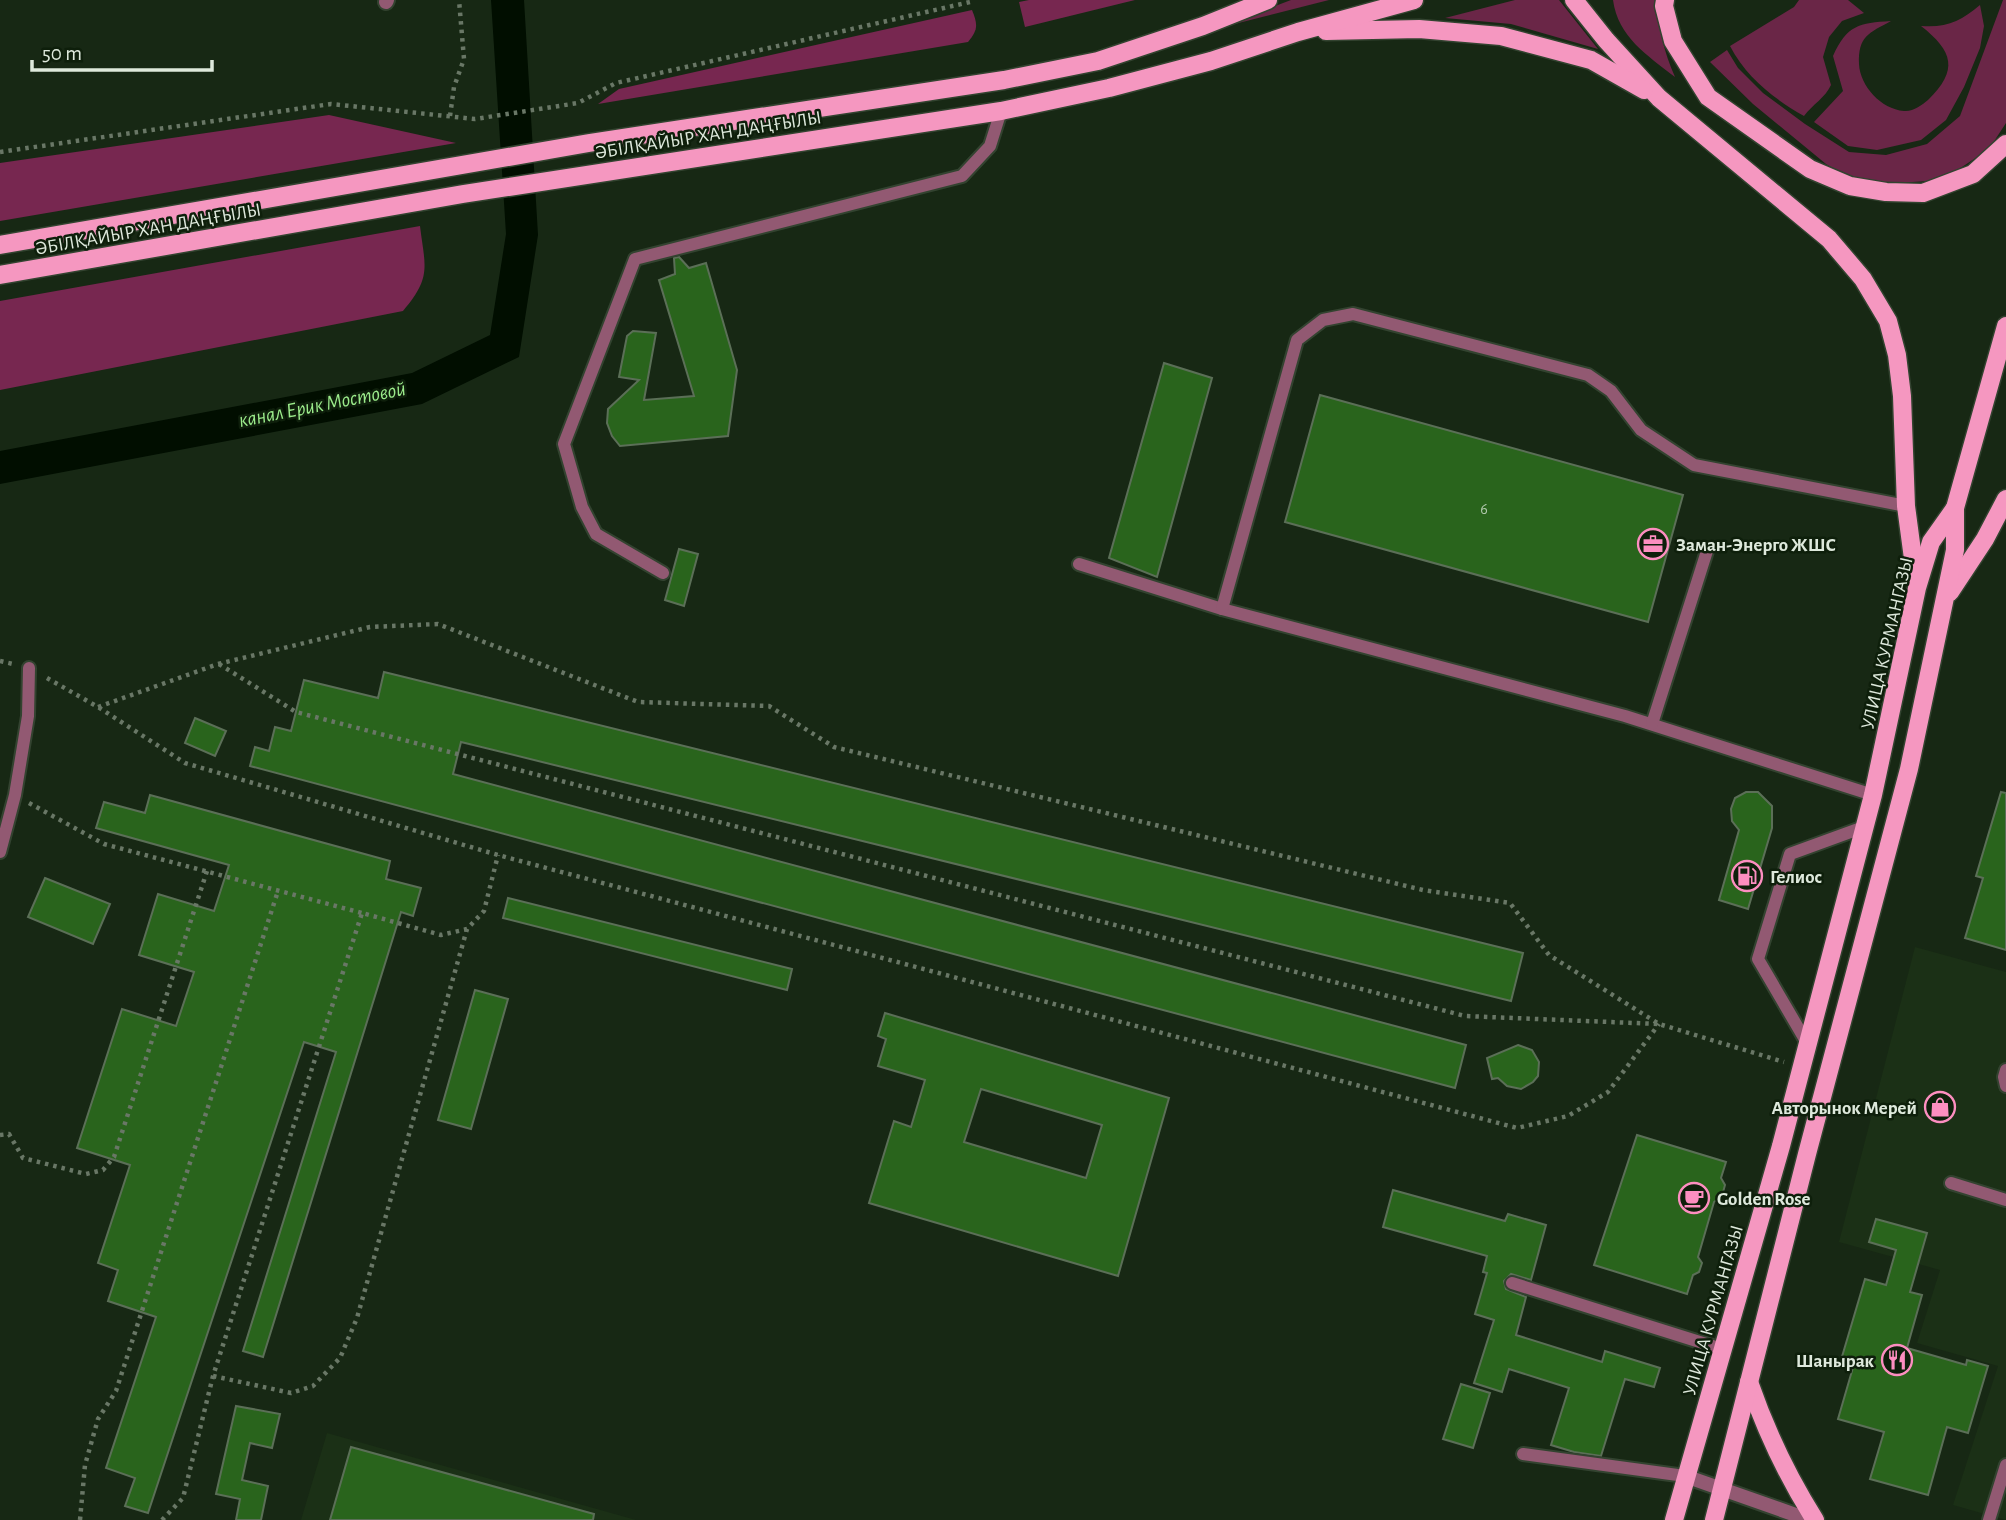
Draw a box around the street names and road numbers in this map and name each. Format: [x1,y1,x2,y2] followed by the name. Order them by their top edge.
[593,107,823,163] street label: ӘБІЛҚАЙЫР ХАН ДАҢҒЫЛЫ
[34,199,263,259] street label: ӘБІЛҚАЙЫР ХАН ДАҢҒЫЛЫ
[1858,555,1917,732] street label: УЛИЦА КУРМАНГАЗЫ
[1680,1223,1747,1398] street label: УЛИЦА КУРМАНГАЗЫ

